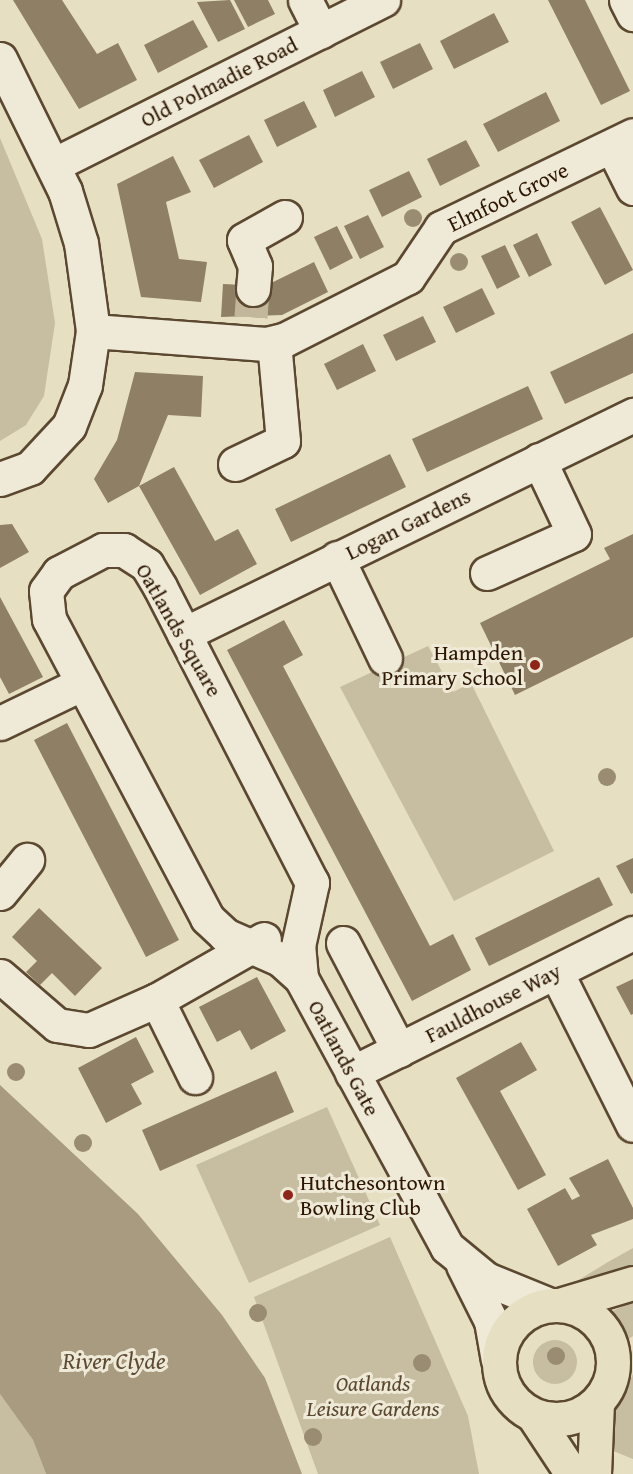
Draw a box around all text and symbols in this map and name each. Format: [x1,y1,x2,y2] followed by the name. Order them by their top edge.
[136,31,302,133] street label: Old Polmadie Road
[444,157,572,237] street label: Elmfoot Grove
[341,482,475,566] street label: Logan Gardens
[130,559,228,701] street label: Oatlands Square
[382,639,523,690] place label: Hampden Primary School
[528,658,542,672] marker: Hampden Primary School
[421,957,565,1049] street label: Fauldhouse Way
[302,996,386,1120] street label: Oatlands Gate
[300,1169,445,1220] place label: Hutchesontown Bowling Club
[281,1188,295,1202] marker: Hutchesontown Bowling Club
[62,1347,166,1375] water label: River Clyde
[307,1370,439,1422] park label: Oatlands Leisure Gardens

